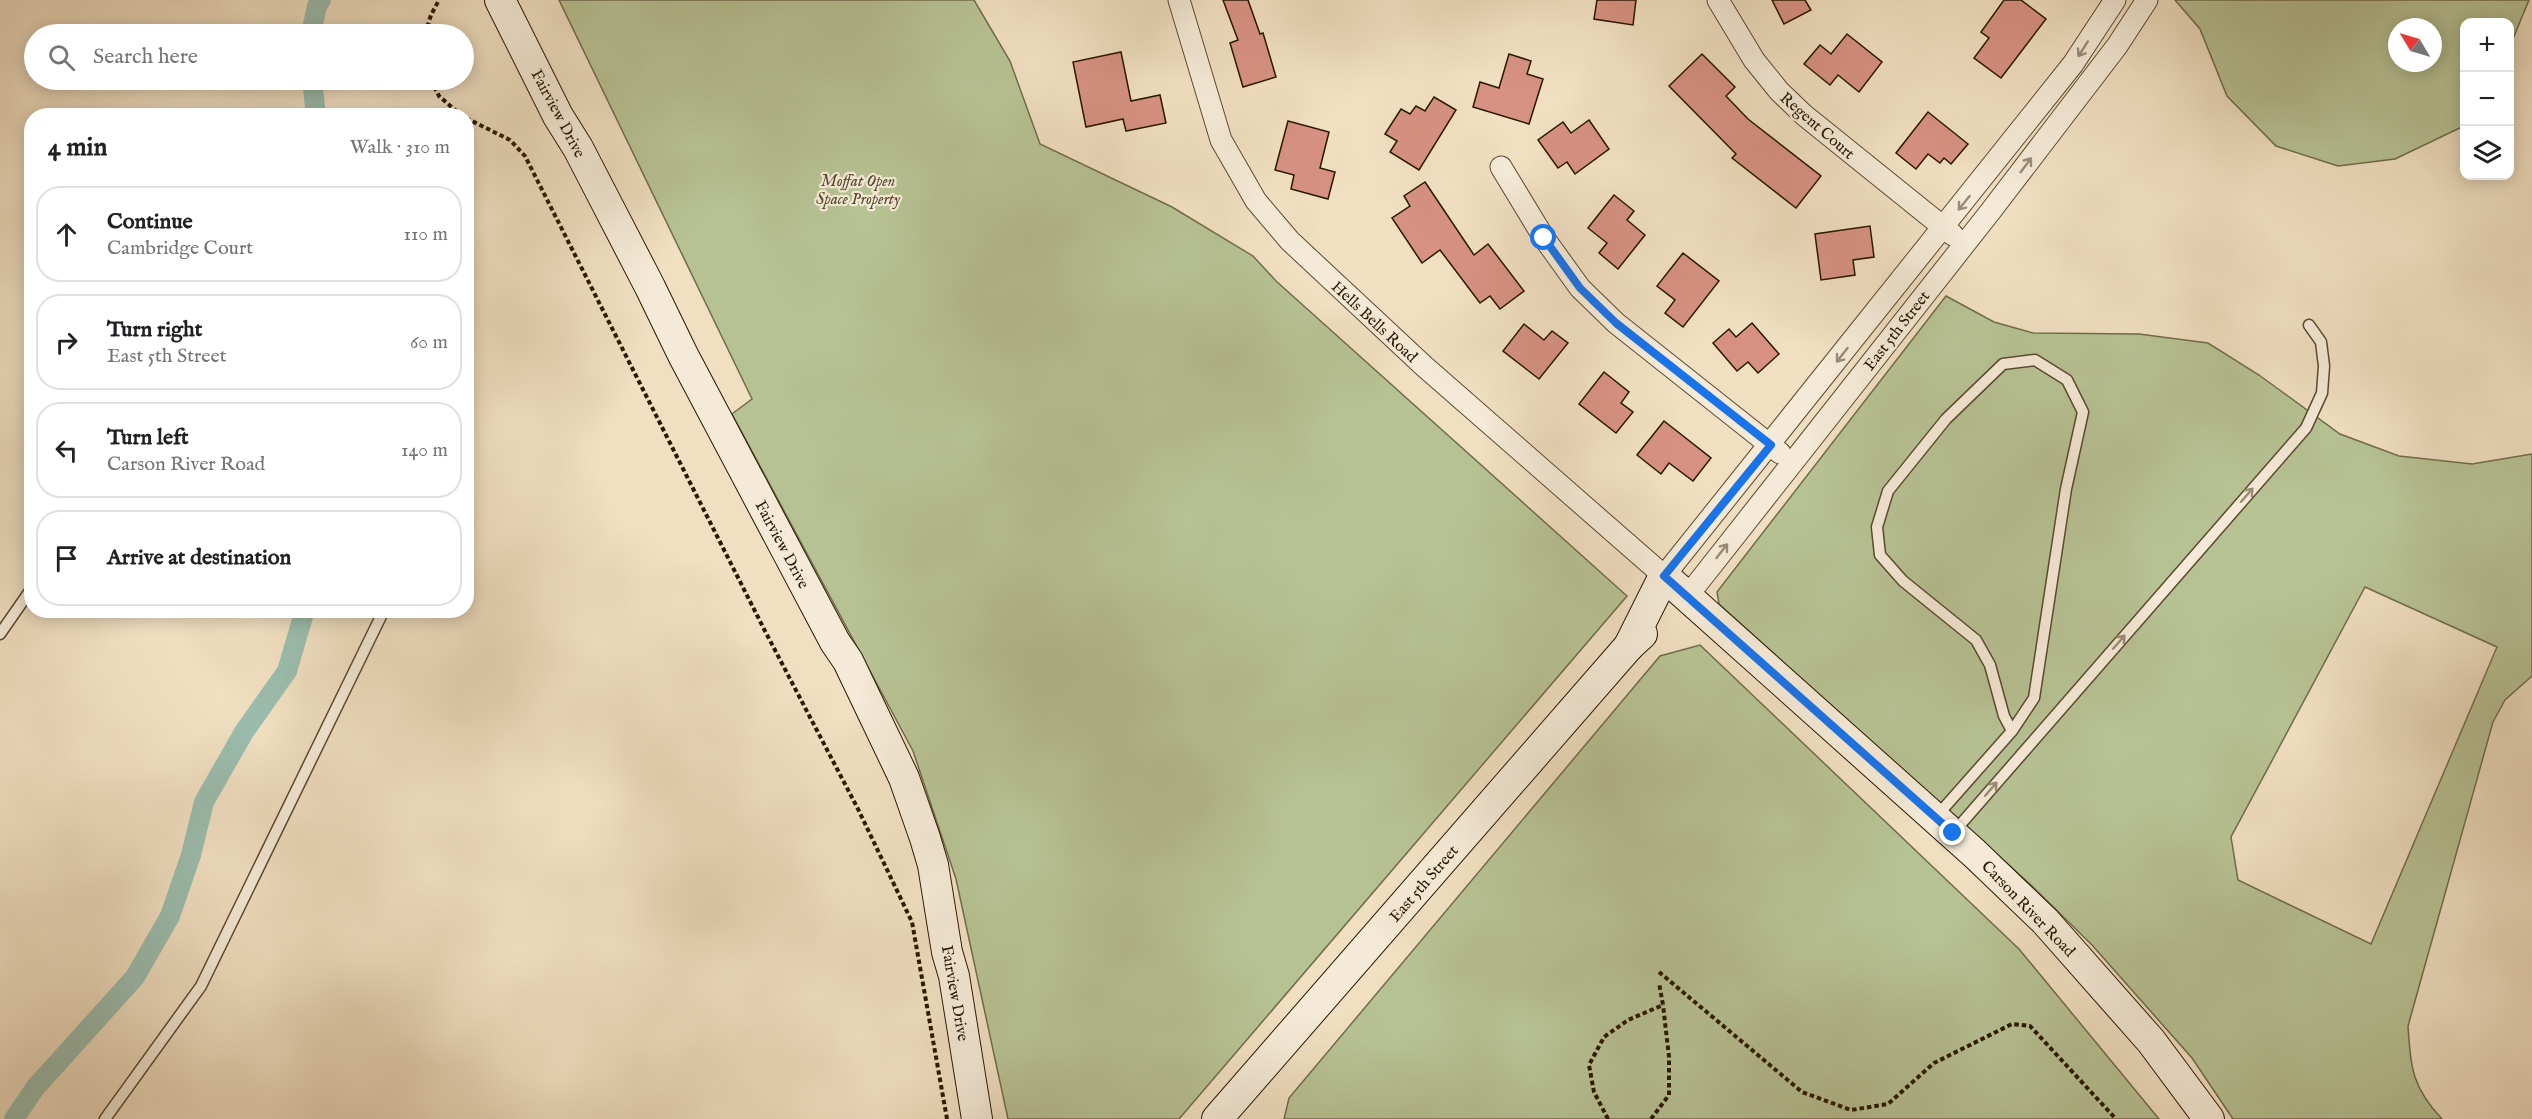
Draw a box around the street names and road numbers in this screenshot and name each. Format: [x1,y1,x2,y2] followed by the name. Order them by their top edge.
[526,66,589,161] street label: Fairview Drive
[1775,89,1859,165] street label: Regent Court
[1326,277,1421,368] street label: Hells Bells Road
[1860,287,1935,375] street label: East 5th Street
[750,497,813,592] street label: Fairview Drive
[1386,841,1464,927] street label: East 5th Street
[1976,857,2079,962] street label: Carson River Road
[936,944,972,1043] street label: Fairview Drive

